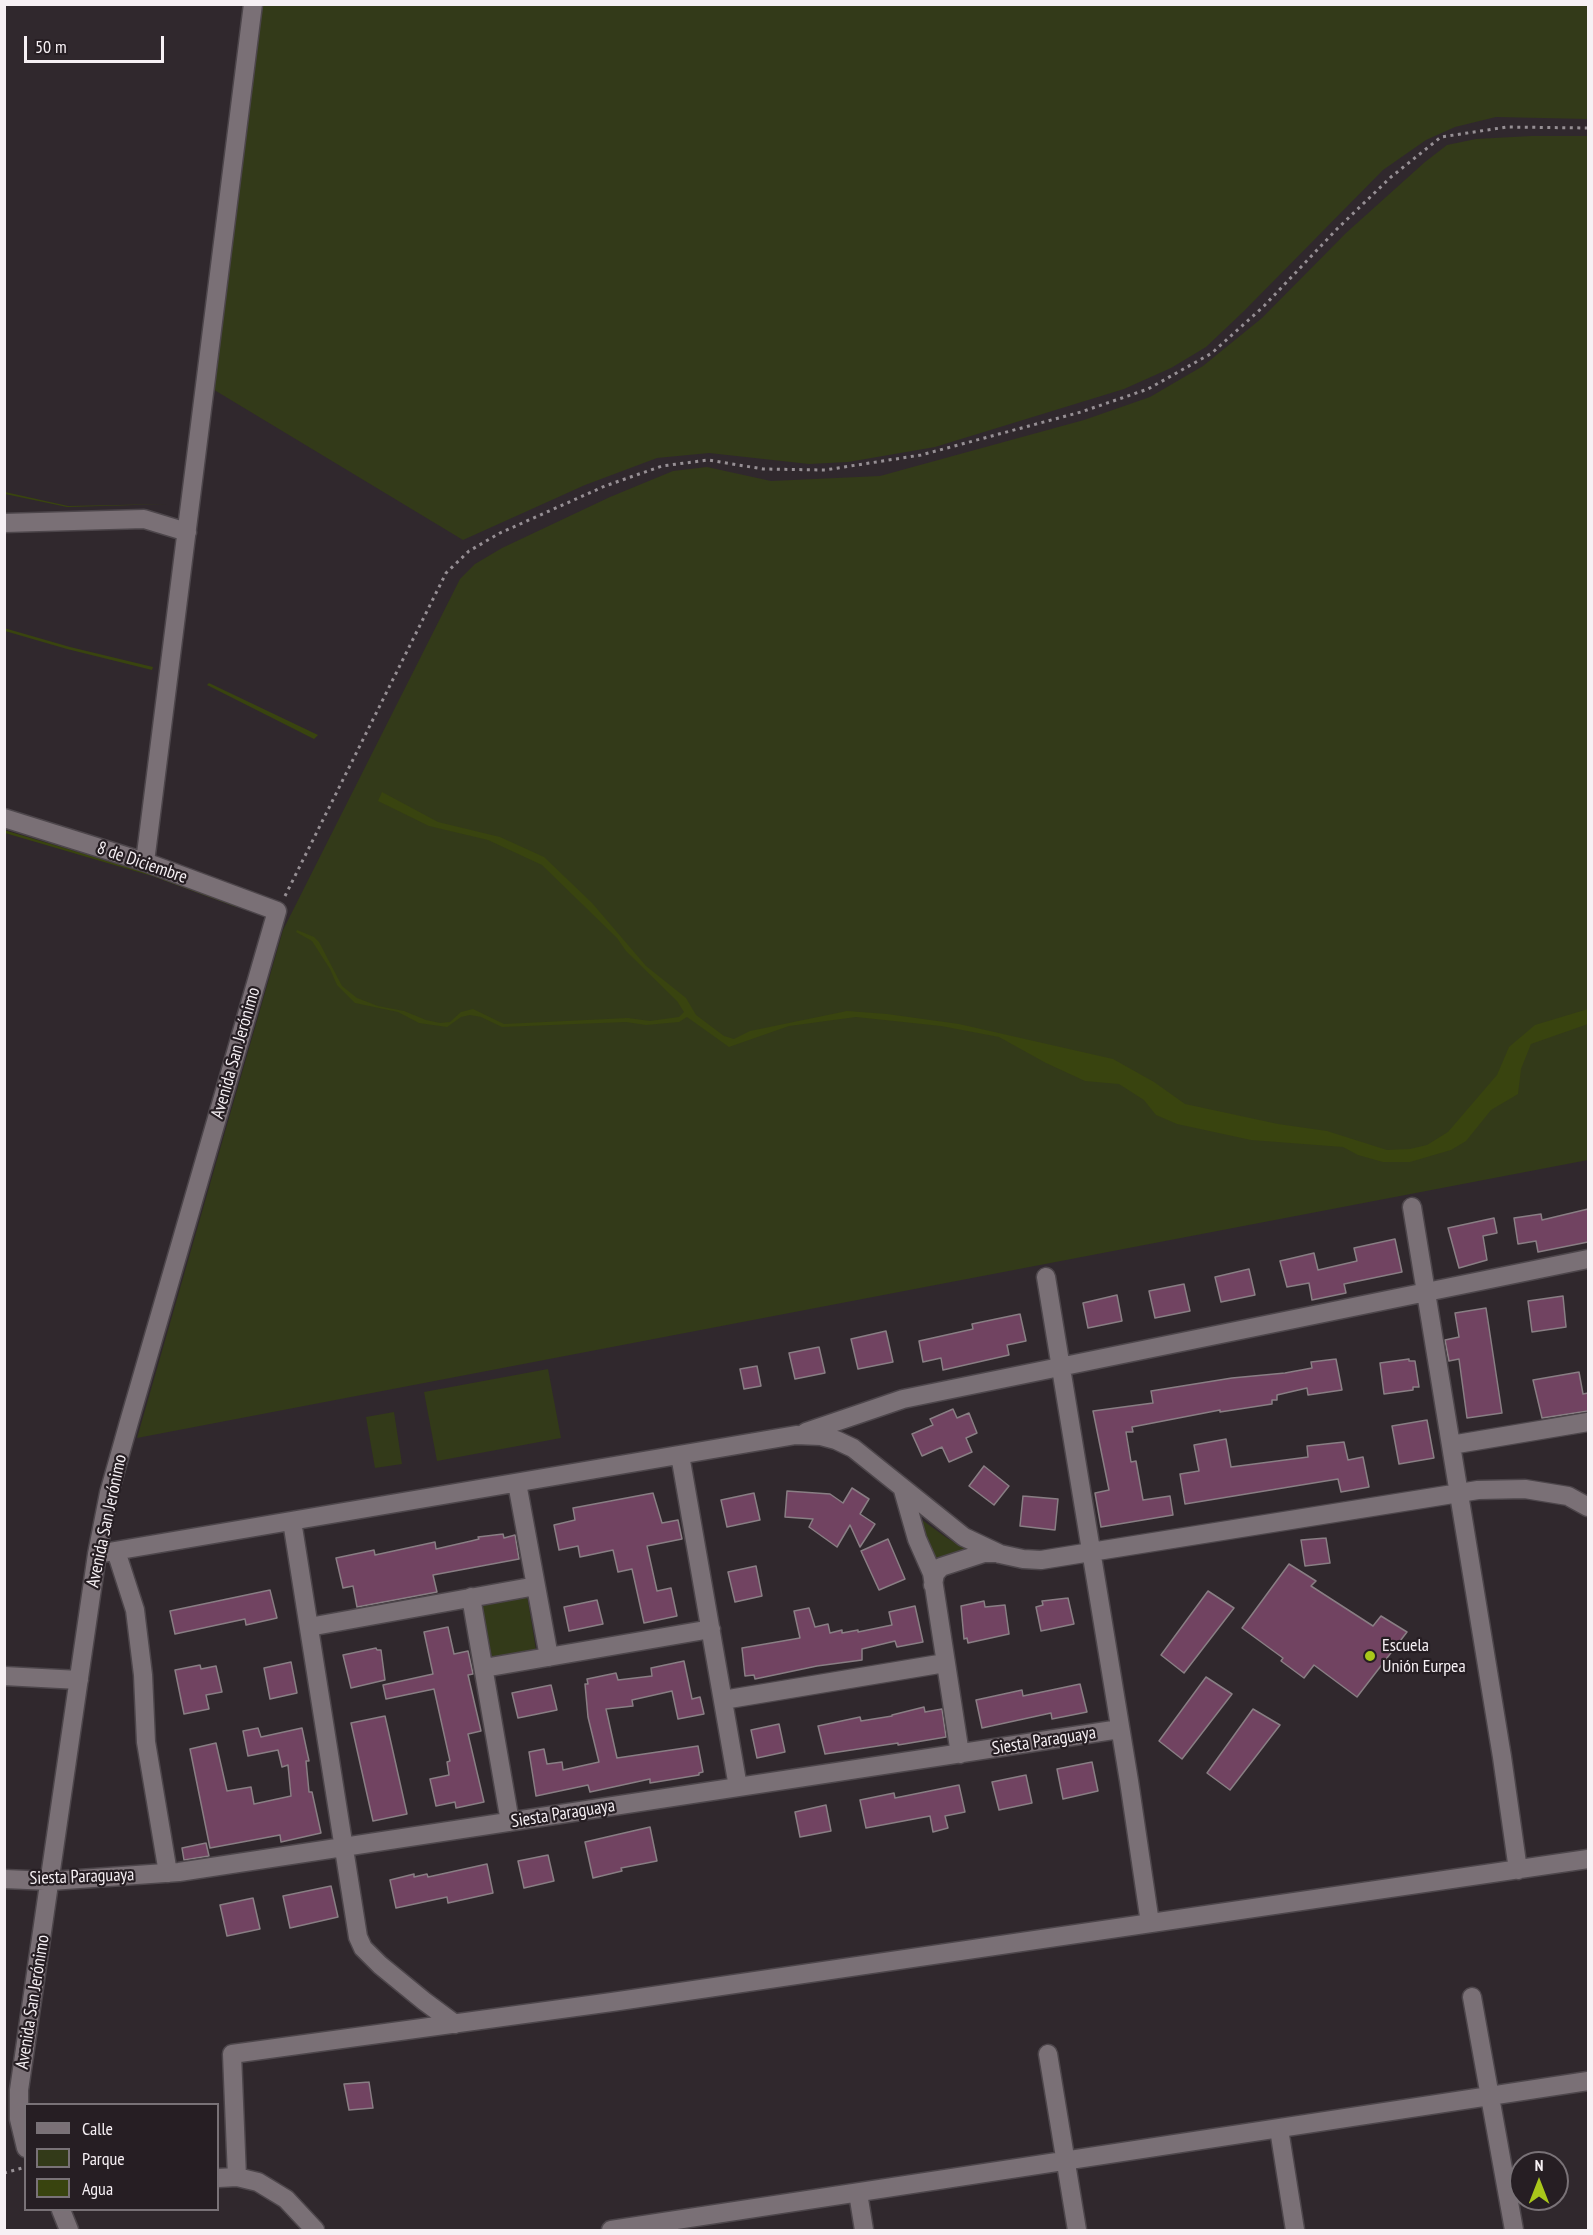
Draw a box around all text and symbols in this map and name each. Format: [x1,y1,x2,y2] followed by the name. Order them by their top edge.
[27,24,166,62] scale bar
[35,35,67,58] text: 50 m
[94,837,190,889] street label: 8 de Diciembre
[207,985,265,1121] street label: Avenida San Jerónimo
[82,1453,132,1589] street label: Avenida San Jerónimo
[1382,1635,1466,1678] place label: Escuela Unión Eurpea
[1363,1649,1377,1663] marker: Escuela Unión Eurpea
[991,1722,1097,1760] street label: Siesta Paraguaya
[510,1795,616,1833] street label: Siesta Paraguaya
[29,1864,135,1890] street label: Siesta Paraguaya
[12,1933,54,2071] street label: Avenida San Jerónimo
[24,2103,219,2211] legend
[82,2117,113,2140] text: Calle
[82,2147,125,2170] text: Parque
[1509,2151,1569,2211] north arrow
[1535,2155,1543,2175] text: N
[82,2177,113,2200] text: Agua

